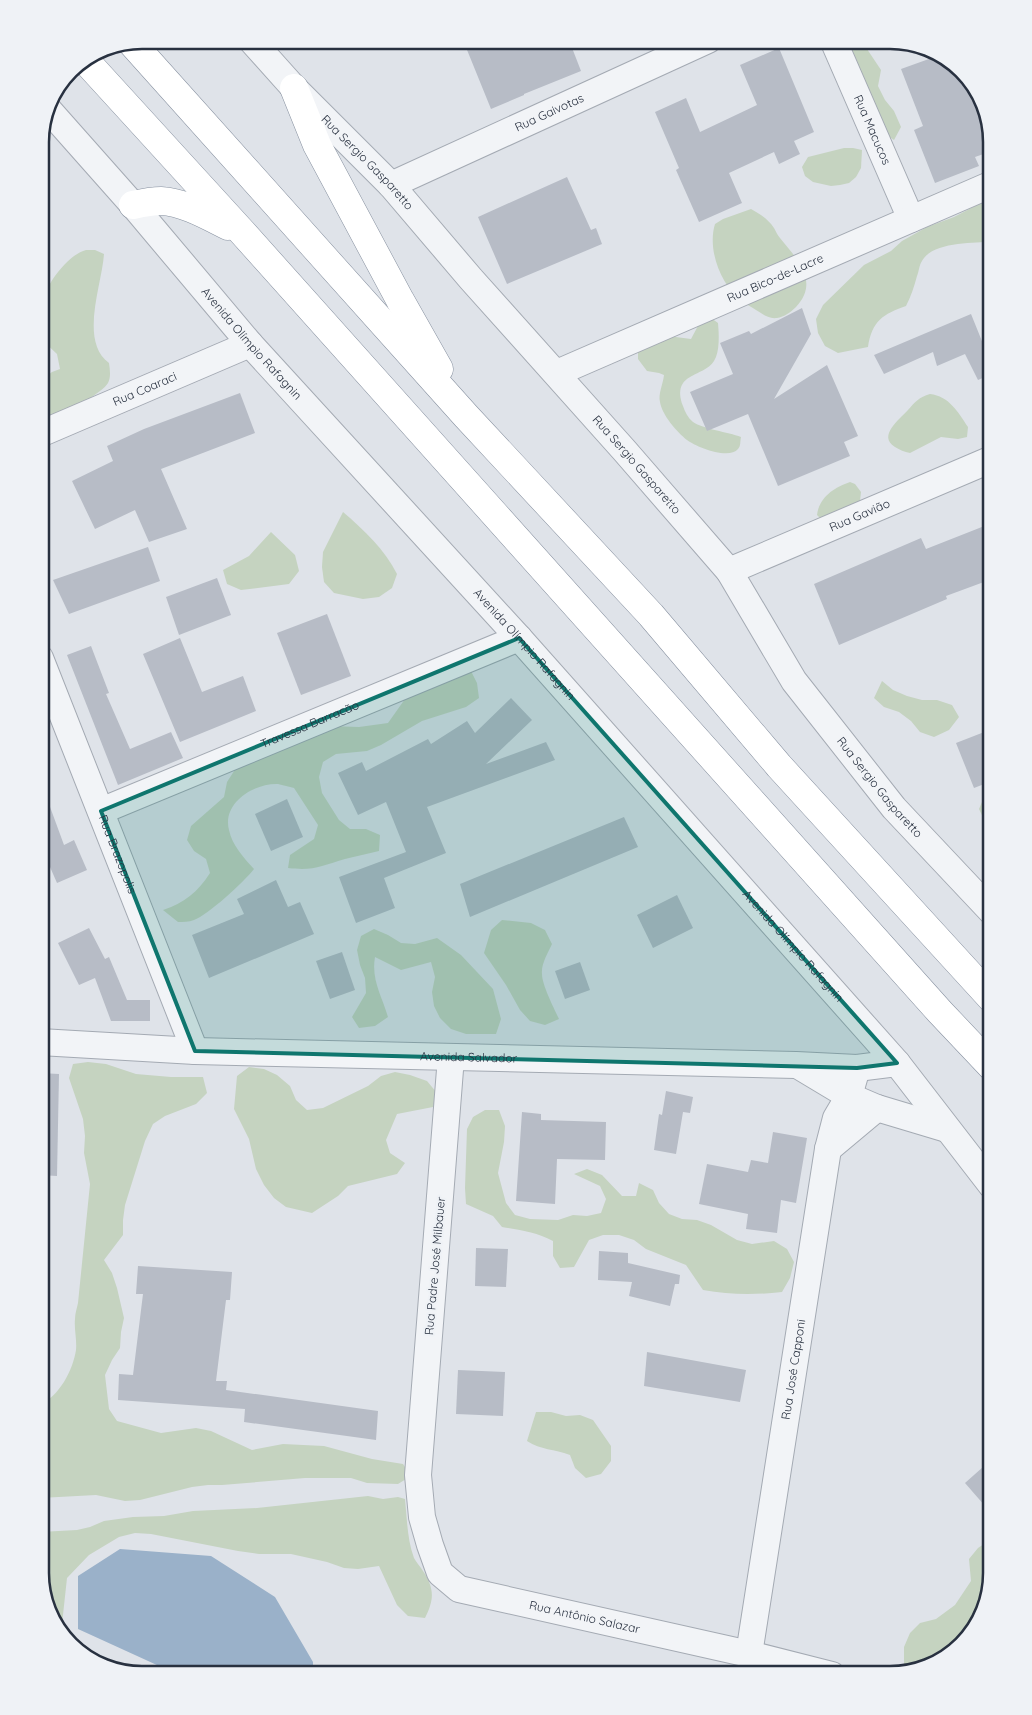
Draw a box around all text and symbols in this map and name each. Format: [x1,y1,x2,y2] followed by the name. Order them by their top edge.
[512,90,586,134] street label: Rua Gaivotas
[851,92,895,167] street label: Rua Macucos
[318,112,417,213] street label: Rua Sergio Gasparetto
[725,250,826,305] street label: Rua Bico-de-Lacre
[198,284,305,403] street label: Avenida Olímpio Rafagnin
[110,368,179,409] street label: Rua Coaraci
[590,412,684,517] street label: Rua Sergio Gasparetto
[827,495,892,534] street label: Rua Gavião
[471,585,579,703] street label: Avenida Olímpio Rafagnin
[258,697,361,751] street label: Travessa Barracão
[834,734,926,841] street label: Rua Sergio Gasparetto
[96,813,140,896] street label: Rua Brazopolis
[740,887,847,1005] street label: Avenida Olímpio Rafagnin
[420,1048,518,1066] street label: Avenida Salvador
[421,1196,448,1336] street label: Rua Padre José Milbauer
[778,1318,808,1421] street label: Rua José Capponi
[528,1597,642,1636] street label: Rua Antônio Salazar

